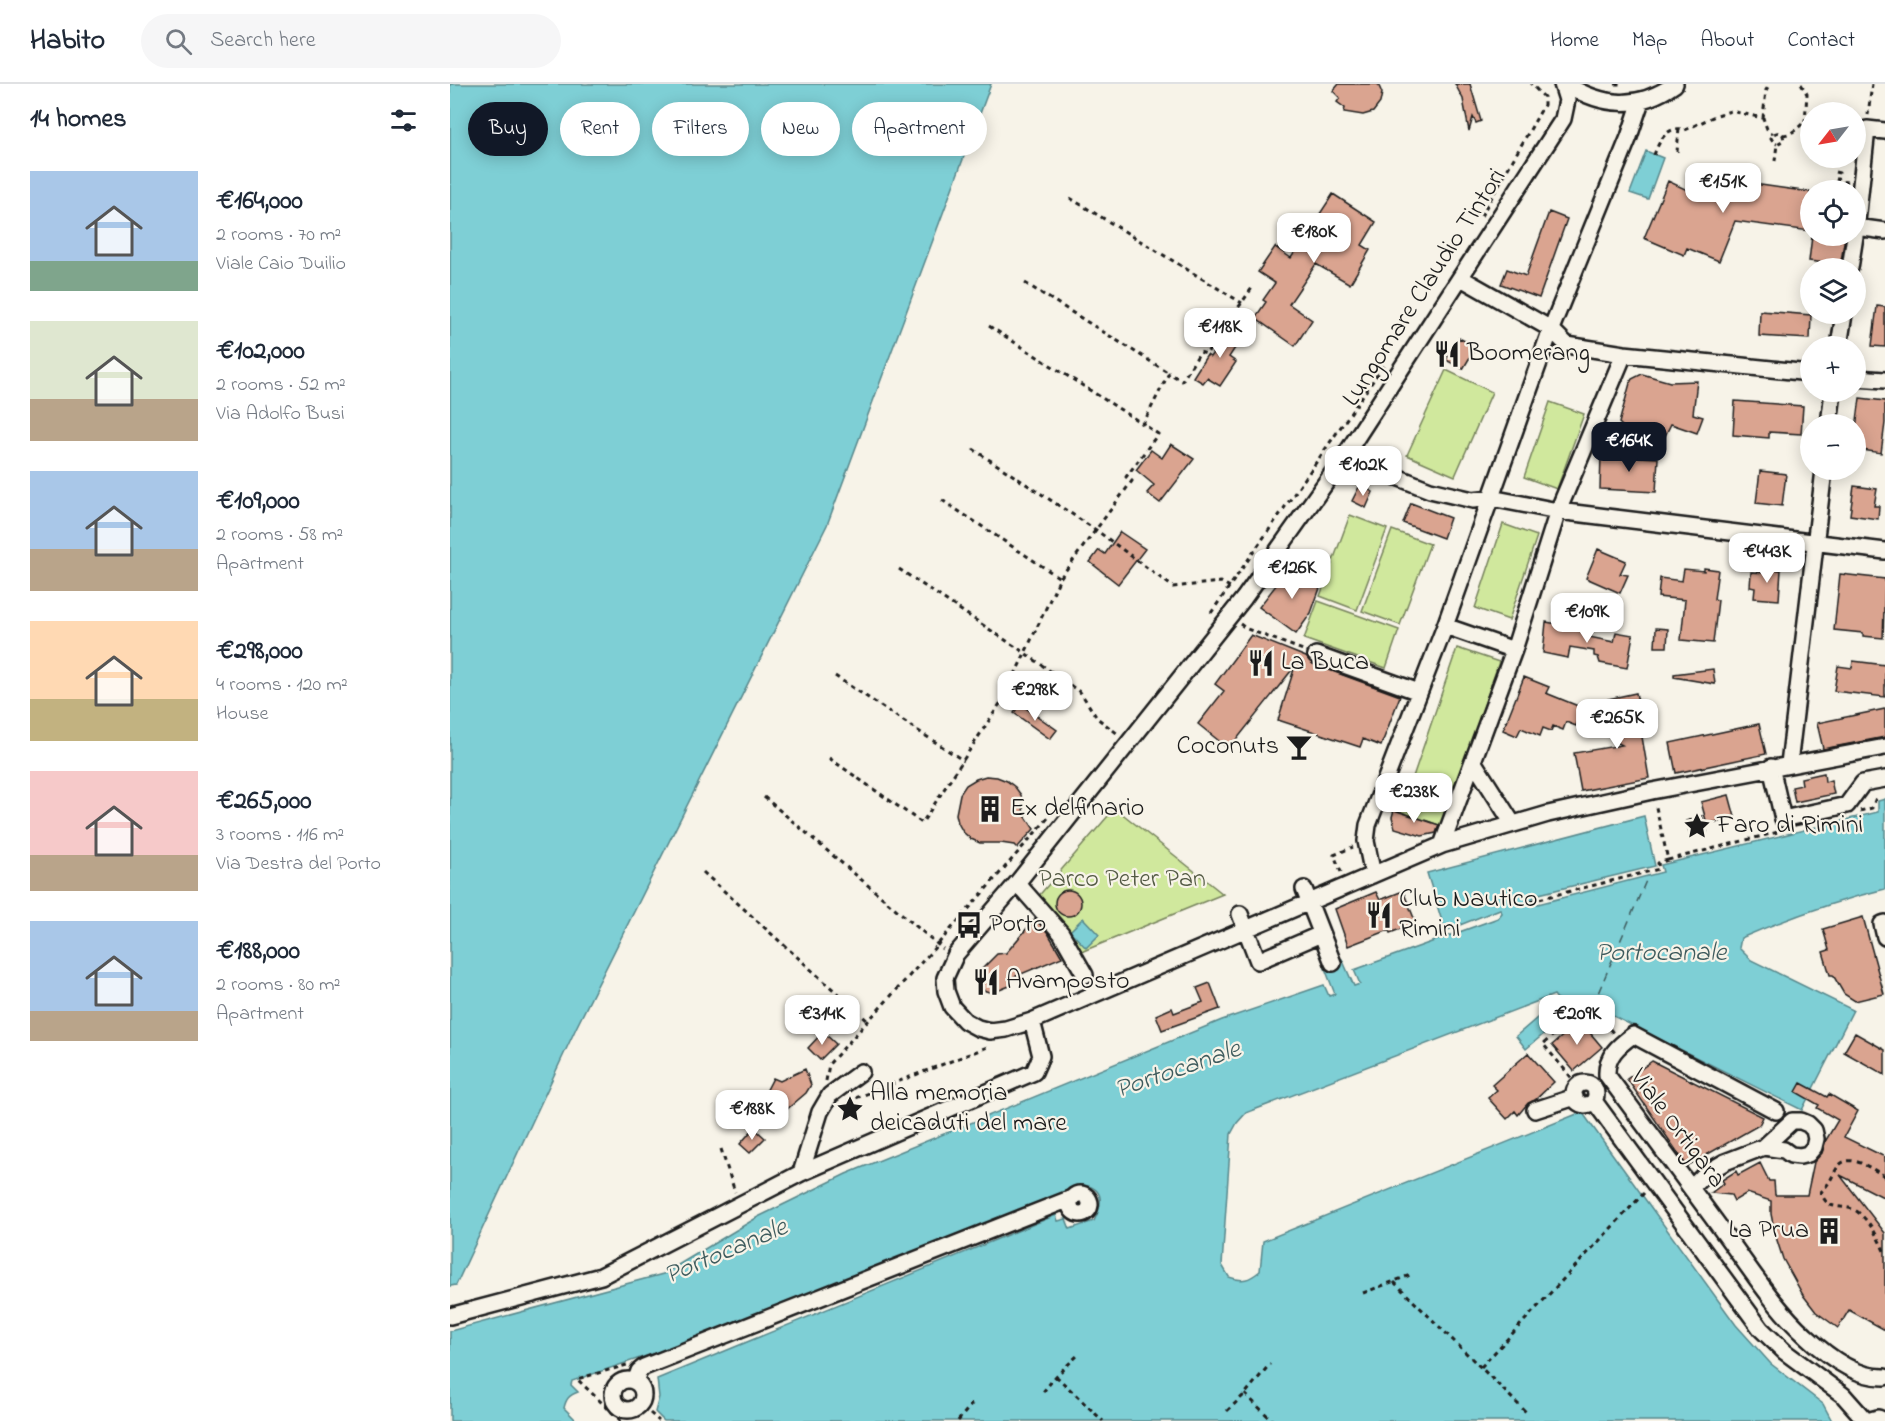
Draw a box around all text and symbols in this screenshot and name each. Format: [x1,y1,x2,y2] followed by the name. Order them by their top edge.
[141,14,561,68] search box
[30,21,105,62] text: Habito
[162,25,195,58] icon: search
[210,25,316,57] text: Search here
[1550,26,1599,56] text: Home
[1632,26,1667,56] text: Map
[1700,26,1754,56] text: About
[1787,26,1855,56] text: Contact
[30,101,126,139] text: 14 homes
[468,102,548,156] chip: Buy
[560,102,640,156] chip: Rent
[652,102,749,156] chip: Filters
[761,102,840,156] chip: New
[852,102,987,156] chip: Apartment
[1800,102,1866,168] north arrow
[1800,102,1866,480] map controls
[387,104,420,137] icon: filters
[1334,161,1516,415] street label: Lungomare Claudio Tintori
[1681,163,1765,214] pin: €151K
[1699,168,1747,197] text: €151K
[1800,180,1866,246] button: locate
[216,183,303,221] text: €164,000
[78,195,150,267] icon: home
[1272,213,1356,264] pin: €180K
[1291,218,1337,247] text: €180K
[216,221,341,250] text: 2 rooms · 70 m²
[216,250,346,279] text: Viale Caio Duilio
[1800,258,1866,324] button: layers
[1178,308,1262,359] pin: €118K
[1198,313,1242,342] text: €118K
[216,333,305,371] text: €102,000
[1466,335,1590,373] place label: Boomerang
[1800,336,1866,402] button: +
[1432,339,1462,369] restaurant icon: Boomerang
[78,345,150,417] icon: home
[216,371,346,400] text: 2 rooms · 52 m²
[216,400,345,429] text: Via Adolfo Busi
[1800,414,1866,480] button: −
[1587,422,1671,473] pin: €164K
[1605,427,1653,456] text: €164K
[1321,446,1405,497] pin: €102K
[1339,451,1387,480] text: €102K
[216,483,300,521] text: €109,000
[78,495,150,567] icon: home
[216,521,343,550] text: 2 rooms · 58 m²
[1725,533,1809,584] pin: €443K
[1743,538,1791,567] text: €443K
[1250,549,1334,600] pin: €126K
[216,550,304,579] text: Apartment
[1268,554,1316,583] text: €126K
[1545,593,1629,644] pin: €109K
[1565,598,1609,627] text: €109K
[216,633,303,671] text: €298,000
[1281,644,1369,682] place label: La Buca
[78,645,150,717] icon: home
[1246,648,1276,678] restaurant icon: La Buca
[216,671,348,700] text: 4 rooms · 120 m²
[993,671,1077,722] pin: €298K
[1011,676,1059,705] text: €298K
[1575,699,1659,750] pin: €265K
[216,700,269,729] text: House
[1590,704,1644,733] text: €265K
[1177,728,1279,766] place label: Coconuts
[1284,732,1314,762] bar icon: Coconuts
[1372,773,1456,824] pin: €238K
[1389,778,1439,807] text: €238K
[216,783,312,821] text: €265,000
[1010,790,1144,828] place label: Ex delfinario
[975,794,1005,824] building icon: Ex delfinario
[78,795,150,867] icon: home
[1716,807,1863,845] place label: Faro di Rimini
[1682,811,1712,841] place icon: Faro di Rimini
[216,821,344,850] text: 3 rooms · 116 m²
[216,850,381,879] text: Via Destra del Porto
[1038,861,1206,899] park label: Parco Peter Pan
[1399,881,1538,949] place label: Club Nautico Rimini
[1364,900,1394,930] restaurant icon: Club Nautico Rimini
[989,906,1046,944] place label: Porto
[954,910,984,940] bus stop icon: Porto
[216,933,300,971] text: €188,000
[1596,934,1728,973] water label: Portocanale
[78,945,150,1017] icon: home
[1006,963,1129,1001] place label: Avamposto
[971,967,1001,997] restaurant icon: Avamposto
[216,971,341,1000] text: 2 rooms · 80 m²
[780,995,864,1046] pin: €314K
[1535,995,1619,1046] pin: €209K
[216,1000,304,1029] text: Apartment
[799,1000,845,1029] text: €314K
[1553,1000,1601,1029] text: €209K
[1110,1030,1248,1110] water label: Portocanale
[1619,1060,1735,1197] street label: Viale Ortigara
[870,1075,1067,1143] place label: Alla memoria deicaduti del mare
[710,1090,794,1141] pin: €188K
[835,1094,865,1124] place icon: Alla memoria deicaduti del mare
[730,1095,775,1124] text: €188K
[658,1208,795,1295] water label: Portocanale
[1728,1212,1809,1250] place label: La Prua
[1814,1216,1844,1246] building icon: La Prua

